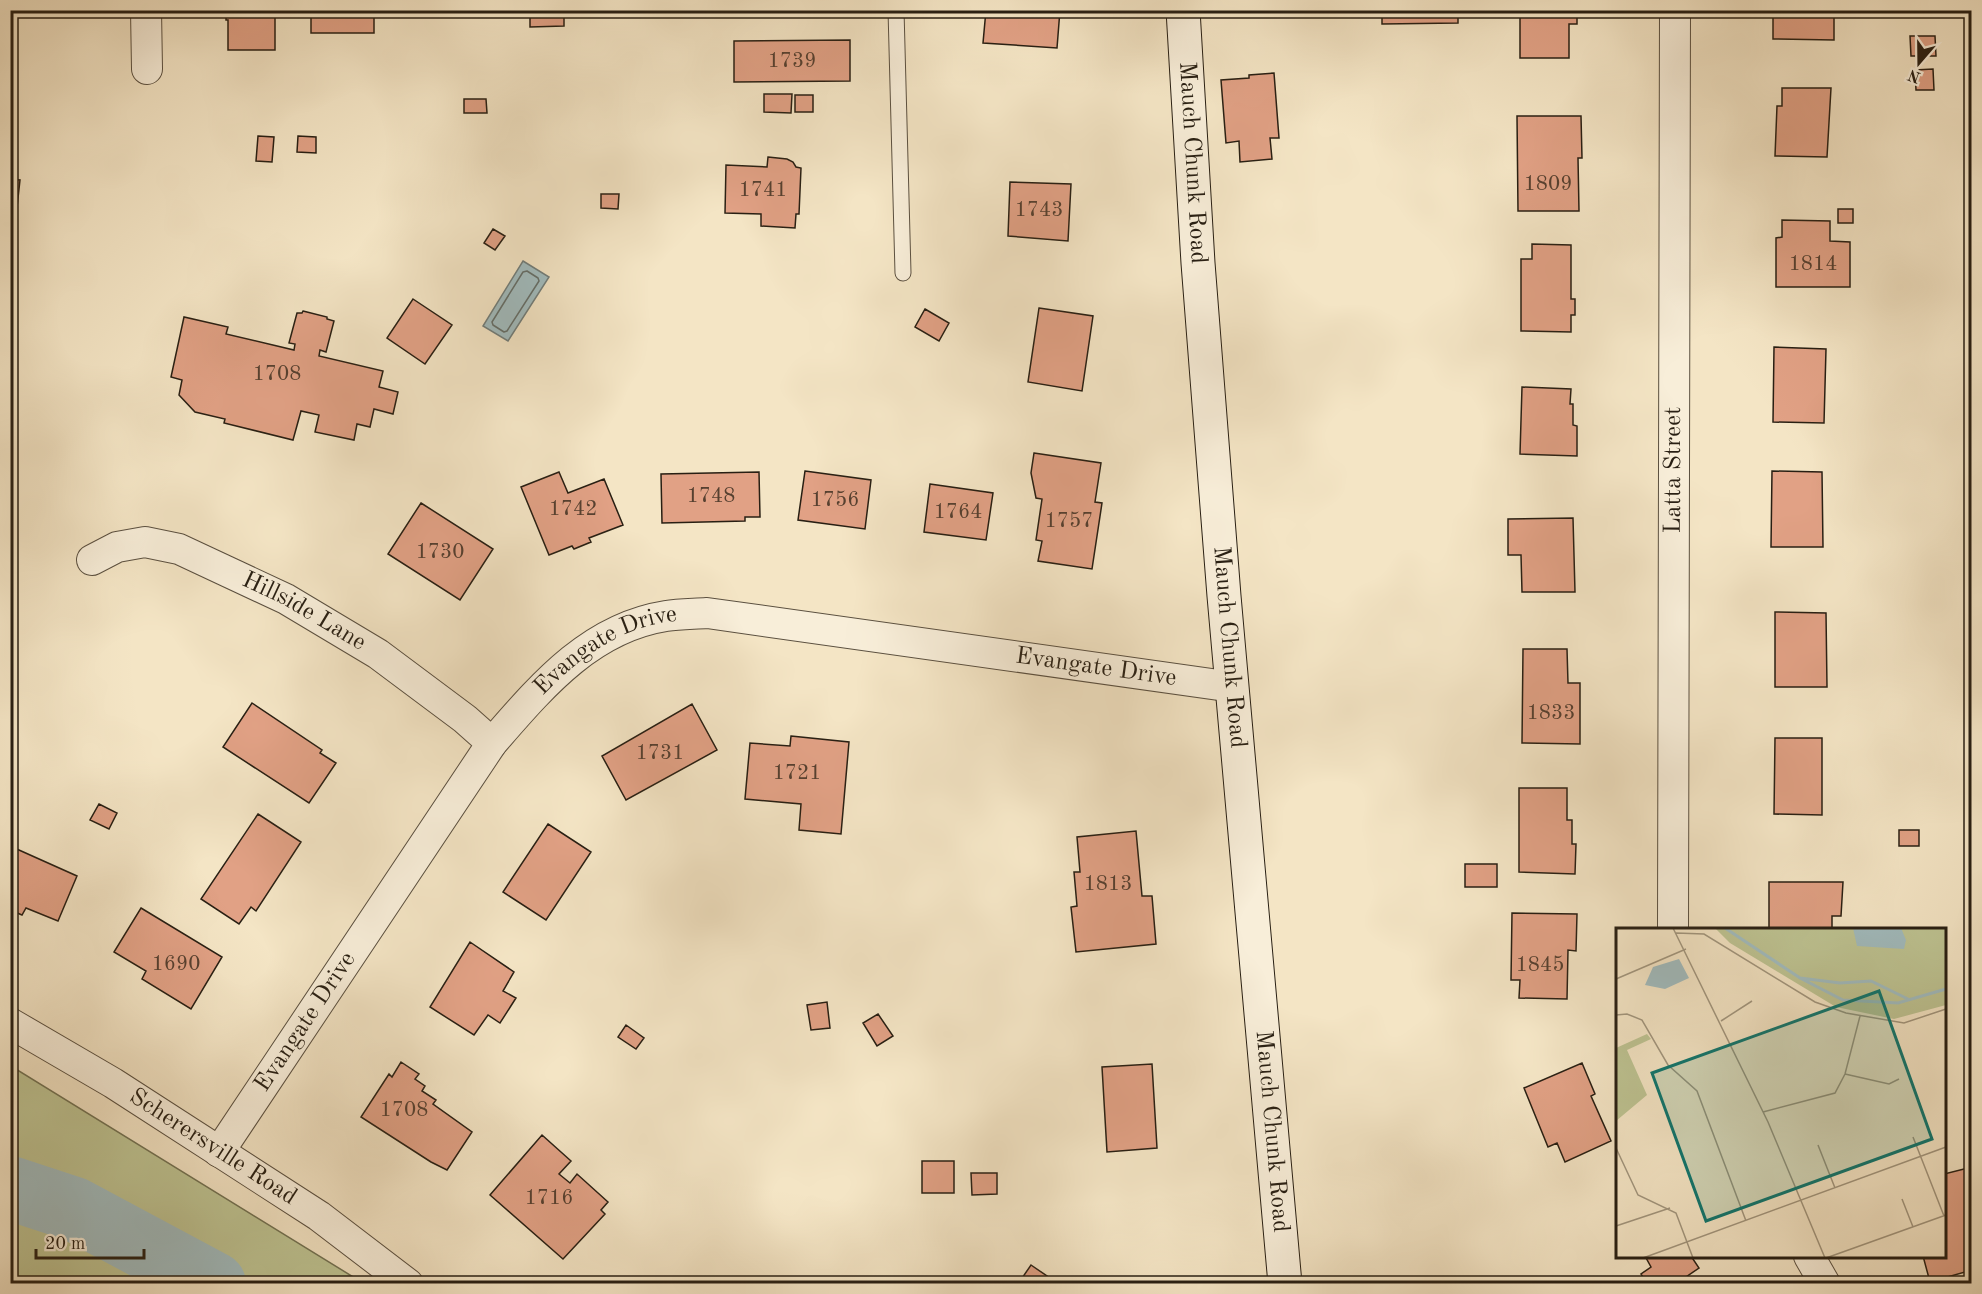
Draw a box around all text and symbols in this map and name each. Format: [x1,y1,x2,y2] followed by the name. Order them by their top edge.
[1889,33,1949,93] north arrow
[768,51,816,72] house number: 1739
[1174,61,1210,265] street label: Mauch Chunk Road
[1905,65,1923,85] text: N
[1524,174,1572,195] house number: 1809
[739,180,787,201] house number: 1741
[1015,200,1063,221] house number: 1743
[1789,254,1837,275] house number: 1814
[253,364,301,385] house number: 1708
[1662,406,1686,534] street label: Latta Street
[687,486,735,507] house number: 1748
[811,490,859,511] house number: 1756
[549,499,597,520] house number: 1742
[934,502,982,523] house number: 1764
[1045,511,1093,532] house number: 1757
[416,542,464,563] house number: 1730
[1208,545,1249,749] street label: Mauch Chunk Road
[238,568,370,656] street label: Hillside Lane
[530,603,678,700] street label: Evangate Drive
[1014,645,1178,691] street label: Evangate Drive
[1527,703,1575,724] house number: 1833
[636,743,684,764] house number: 1731
[773,763,821,784] house number: 1721
[1084,874,1132,895] house number: 1813
[1616,928,1946,1258] inset map
[251,948,361,1096] street label: Evangate Drive
[152,954,200,975] house number: 1690
[1516,955,1564,976] house number: 1845
[1251,1029,1292,1233] street label: Mauch Chunk Road
[125,1085,301,1210] street label: Scherersville Road
[380,1100,428,1121] house number: 1708
[525,1188,573,1209] house number: 1716
[36,1222,144,1260] scale bar
[45,1235,85,1253] text: 20 m

